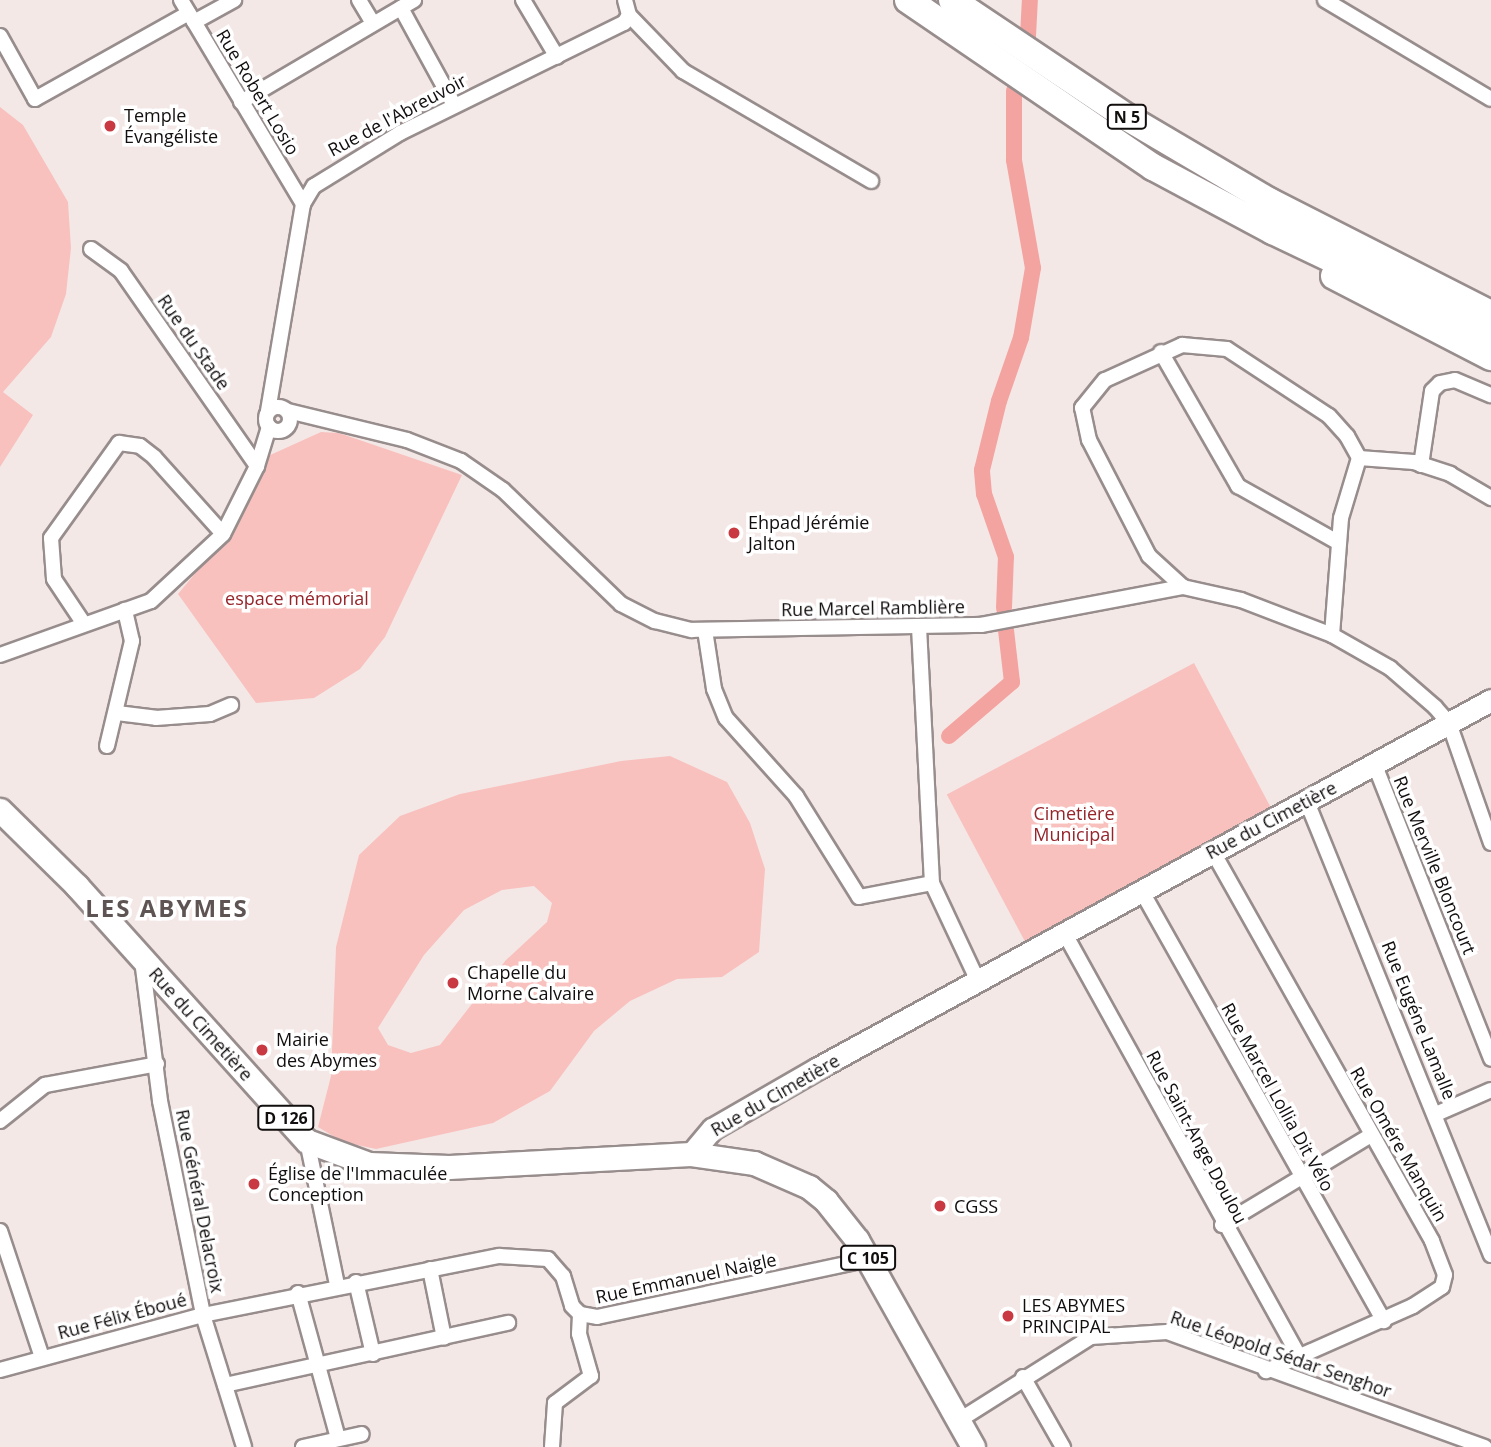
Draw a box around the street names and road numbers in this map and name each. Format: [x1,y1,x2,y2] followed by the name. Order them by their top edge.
[212,25,304,159] street label: Rue Robert Losio
[324,69,470,161] street label: Rue de l'Abreuvoir
[1106,105,1148,130] road number: N 5
[153,290,235,394] street label: Rue du Stade
[781,596,965,620] street label: Rue Marcel Ramblière
[1389,773,1481,957] street label: Rue Merville Bloncourt
[1202,776,1340,864] street label: Rue du Cimetière
[1377,938,1461,1102] street label: Rue Eugéne Lamalle
[145,963,257,1085] street label: Rue du Cimetière
[1217,999,1339,1195] street label: Rue Marcel Lollia Dit Vélo
[1142,1047,1252,1227] street label: Rue Saint-Ange Doulou
[707,1049,843,1141] street label: Rue du Cimetière
[1346,1063,1452,1225] street label: Rue Omére Manquin
[256,1106,316,1130] road number: D 126
[172,1107,228,1295] street label: Rue Général Delacroix
[840,1246,896,1270] road number: C 105
[594,1248,778,1308] street label: Rue Emmanuel Naigle
[55,1288,189,1344] street label: Rue Félix Éboué
[1168,1306,1394,1402] street label: Rue Léopold Sédar Senghor

